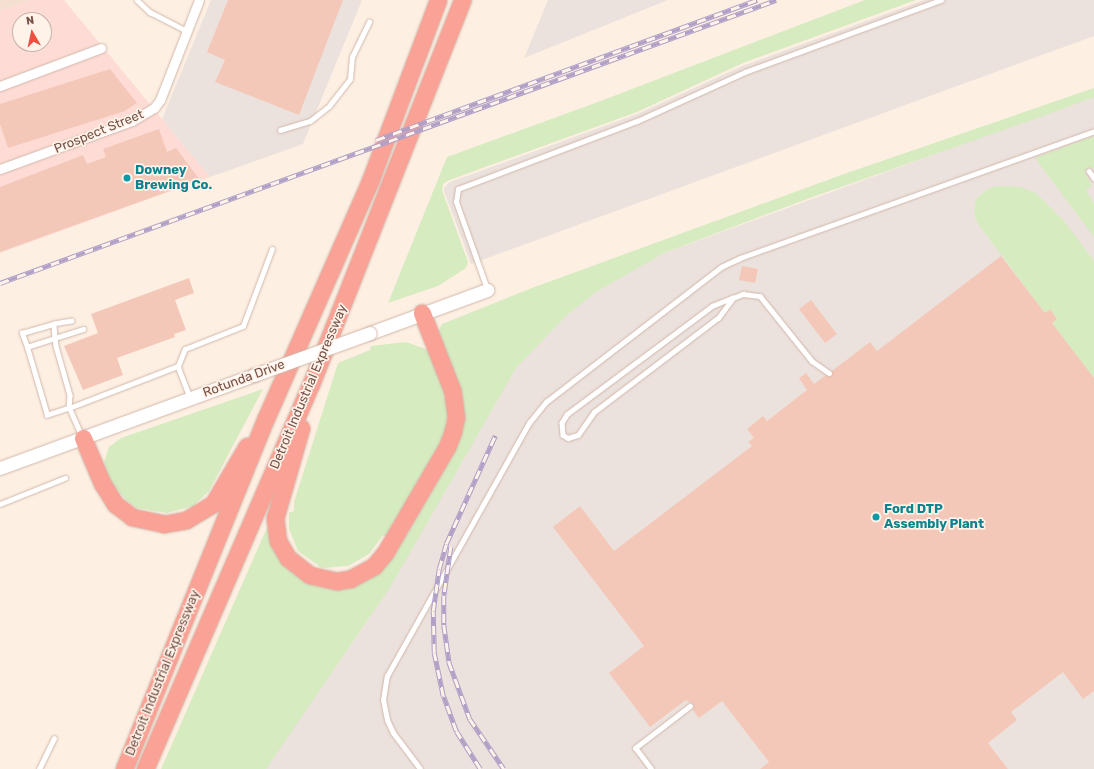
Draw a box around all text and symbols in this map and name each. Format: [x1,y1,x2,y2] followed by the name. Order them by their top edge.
[12,12,52,52] north arrow
[25,14,35,28] text: N
[52,107,146,157] street label: Prospect Street
[135,163,212,194] place label: Downey Brewing Co.
[122,173,132,183] marker: Downey Brewing Co.
[267,302,351,472] street label: Detroit Industrial Expressway
[201,357,287,401] street label: Rotunda Drive
[884,502,984,533] place label: Ford DTP Assembly Plant
[871,512,881,522] marker: Ford DTP Assembly Plant
[123,588,203,758] street label: Detroit Industrial Expressway

